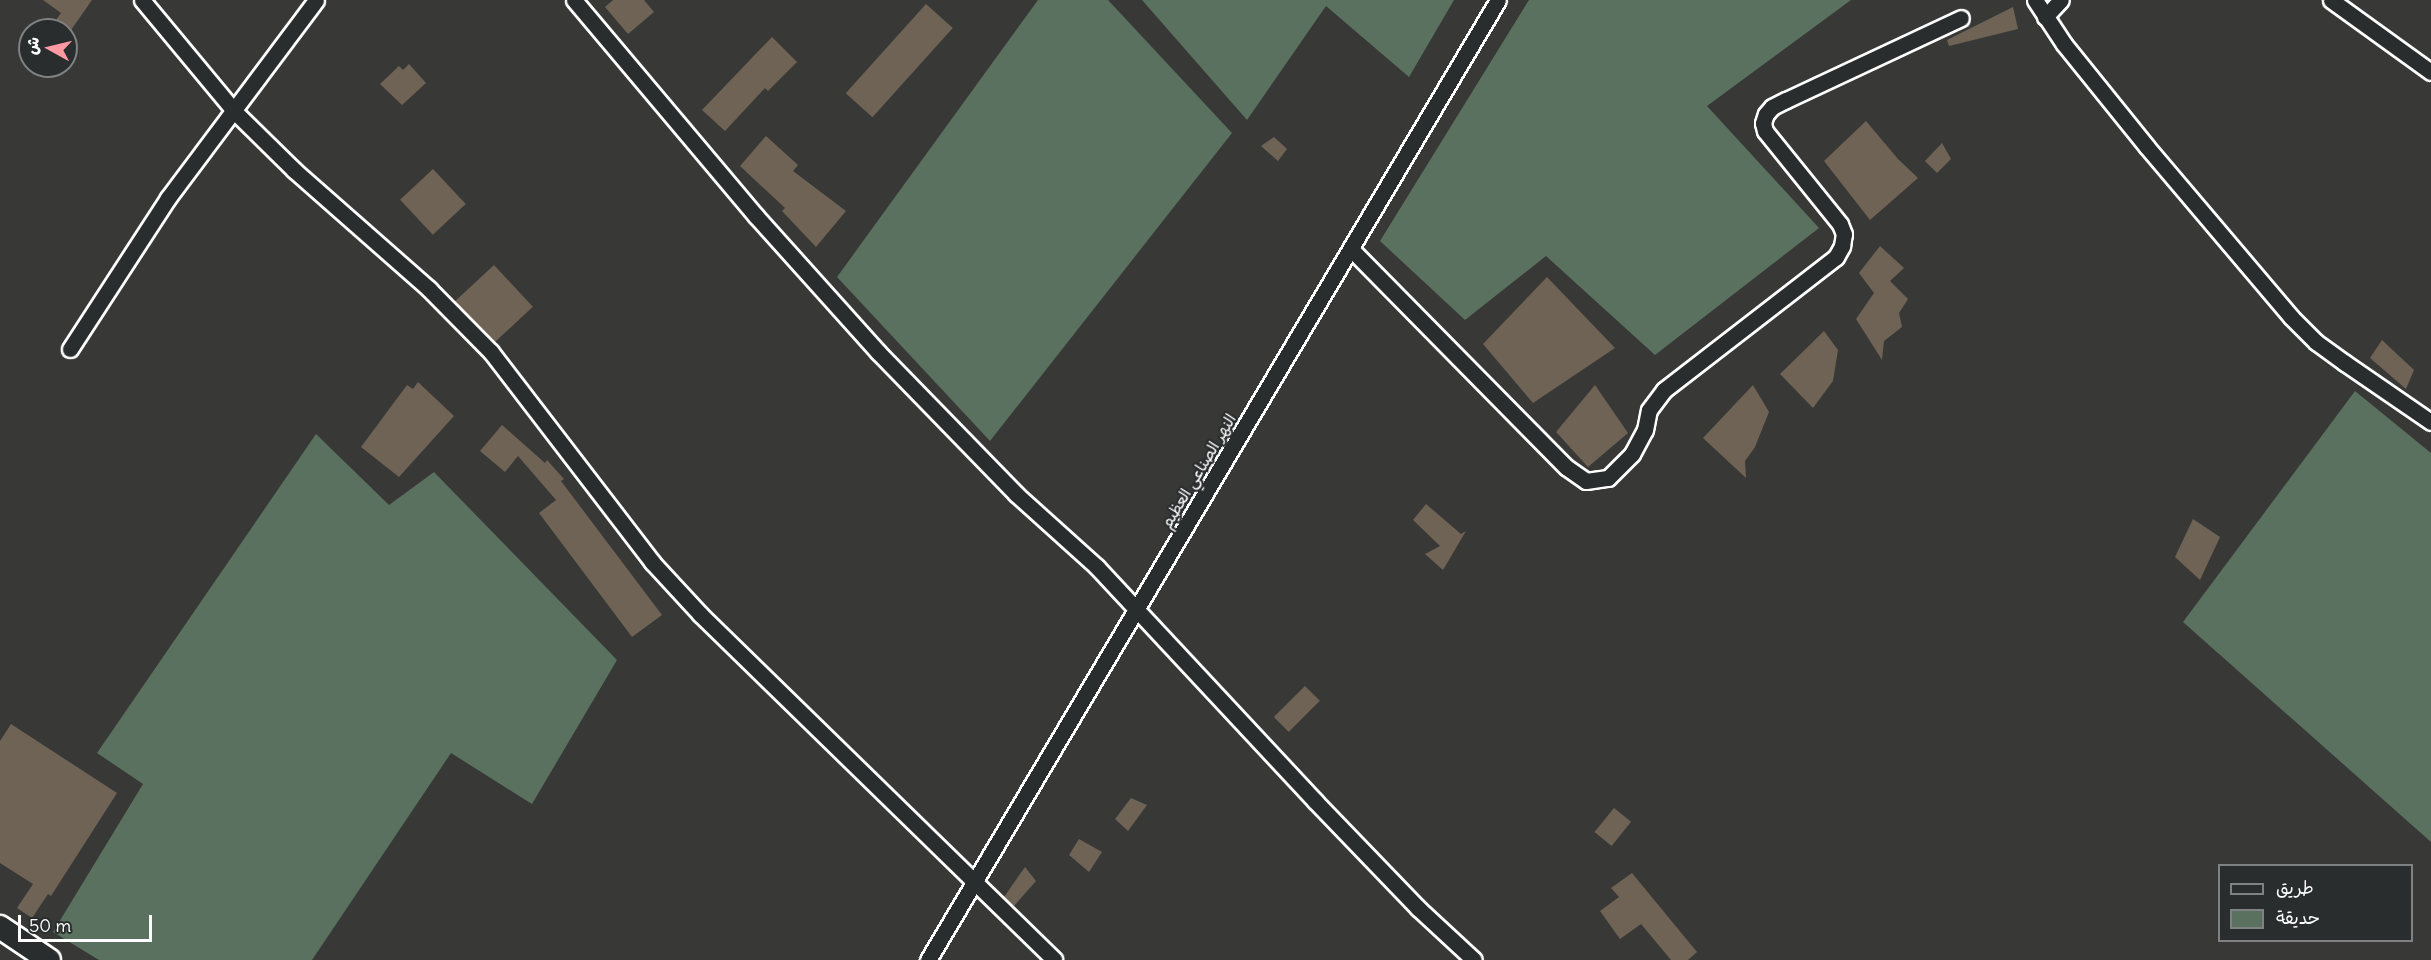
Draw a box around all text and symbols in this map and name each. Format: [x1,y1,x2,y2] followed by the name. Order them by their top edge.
[18,18,78,78] north arrow
[21,36,43,56] text: ش
[1156,410,1240,532] street label: النهر الصناعي العظيم
[2218,864,2413,942] legend
[2276,876,2314,899] text: طريق
[21,903,154,941] scale bar
[2276,906,2320,929] text: حديقة
[29,914,71,937] text: 50 m

